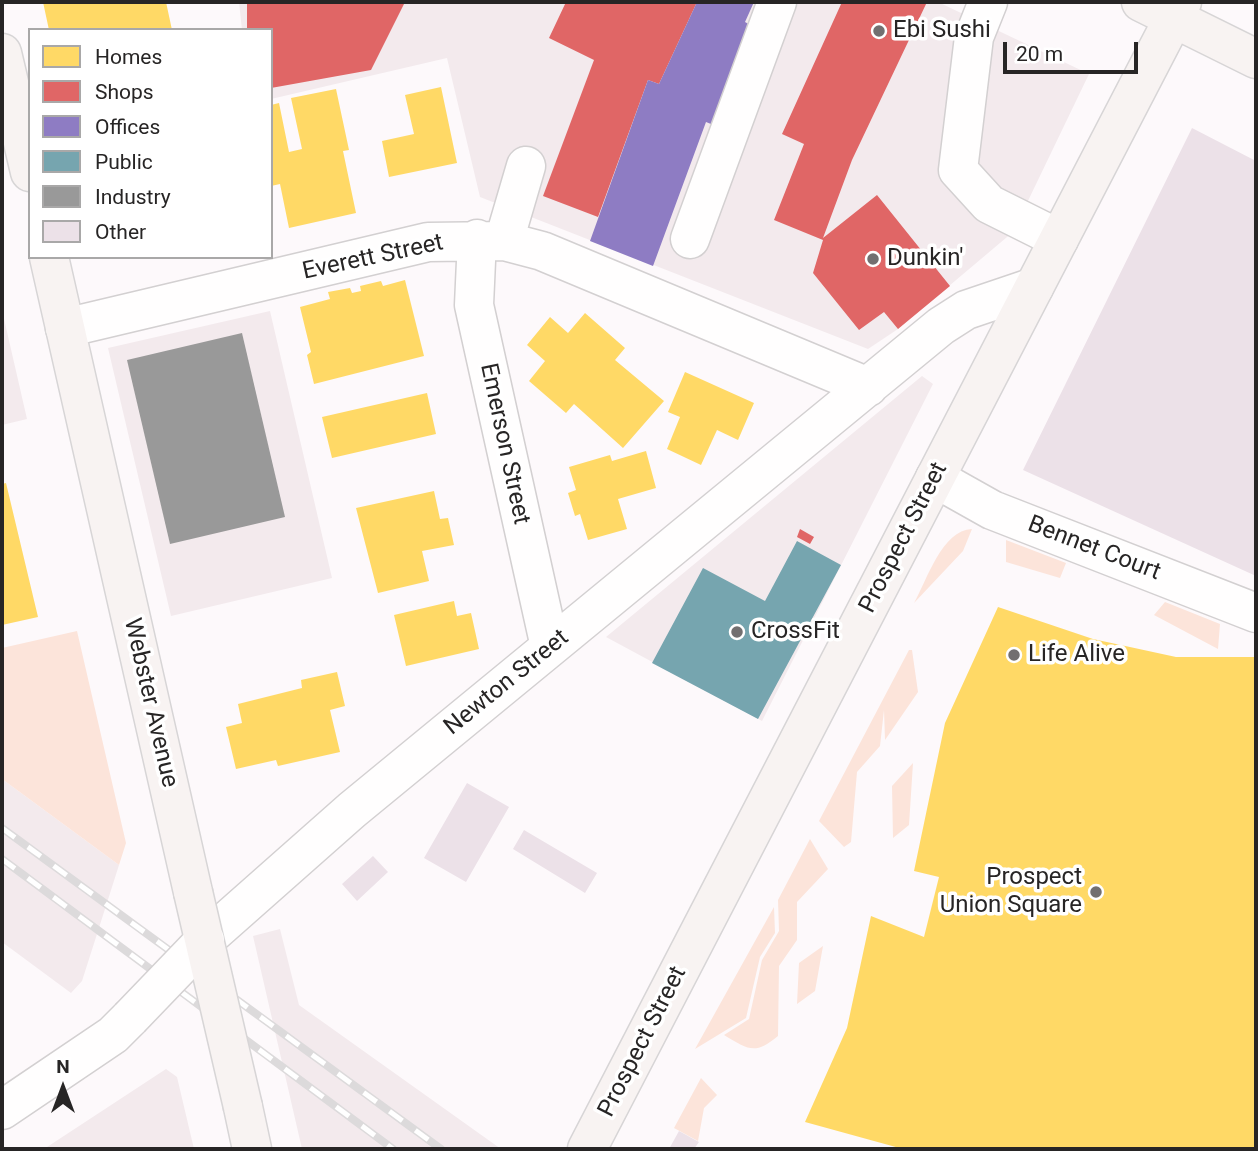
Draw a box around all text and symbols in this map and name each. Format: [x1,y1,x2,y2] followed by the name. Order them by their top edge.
[893,17,991,45] place label: Ebi Sushi
[871,23,887,39] marker: Ebi Sushi
[28,28,273,259] legend
[1006,28,1141,72] scale bar
[1016,42,1063,66] text: 20 m
[95,45,162,69] text: Homes
[95,80,154,104] text: Shops
[95,115,160,139] text: Offices
[95,150,153,174] text: Public
[95,185,171,209] text: Industry
[95,220,146,244] text: Other
[300,229,446,287] street label: Everett Street
[887,245,963,273] place label: Dunkin'
[865,251,881,267] marker: Dunkin'
[473,361,535,527] street label: Emerson Street
[854,458,954,618] street label: Prospect Street
[1024,511,1164,587] street label: Bennet Court
[117,616,183,790] street label: Webster Avenue
[751,618,840,646] place label: CrossFit
[439,624,575,742] street label: Newton Street
[729,624,745,640] marker: CrossFit
[1028,641,1125,669] place label: Life Alive
[1006,647,1022,663] marker: Life Alive
[940,864,1082,920] place label: Prospect Union Square
[1088,884,1104,900] marker: Prospect Union Square
[593,962,693,1122] street label: Prospect Street
[28,1053,98,1123] north arrow
[56,1055,70,1078] text: N

